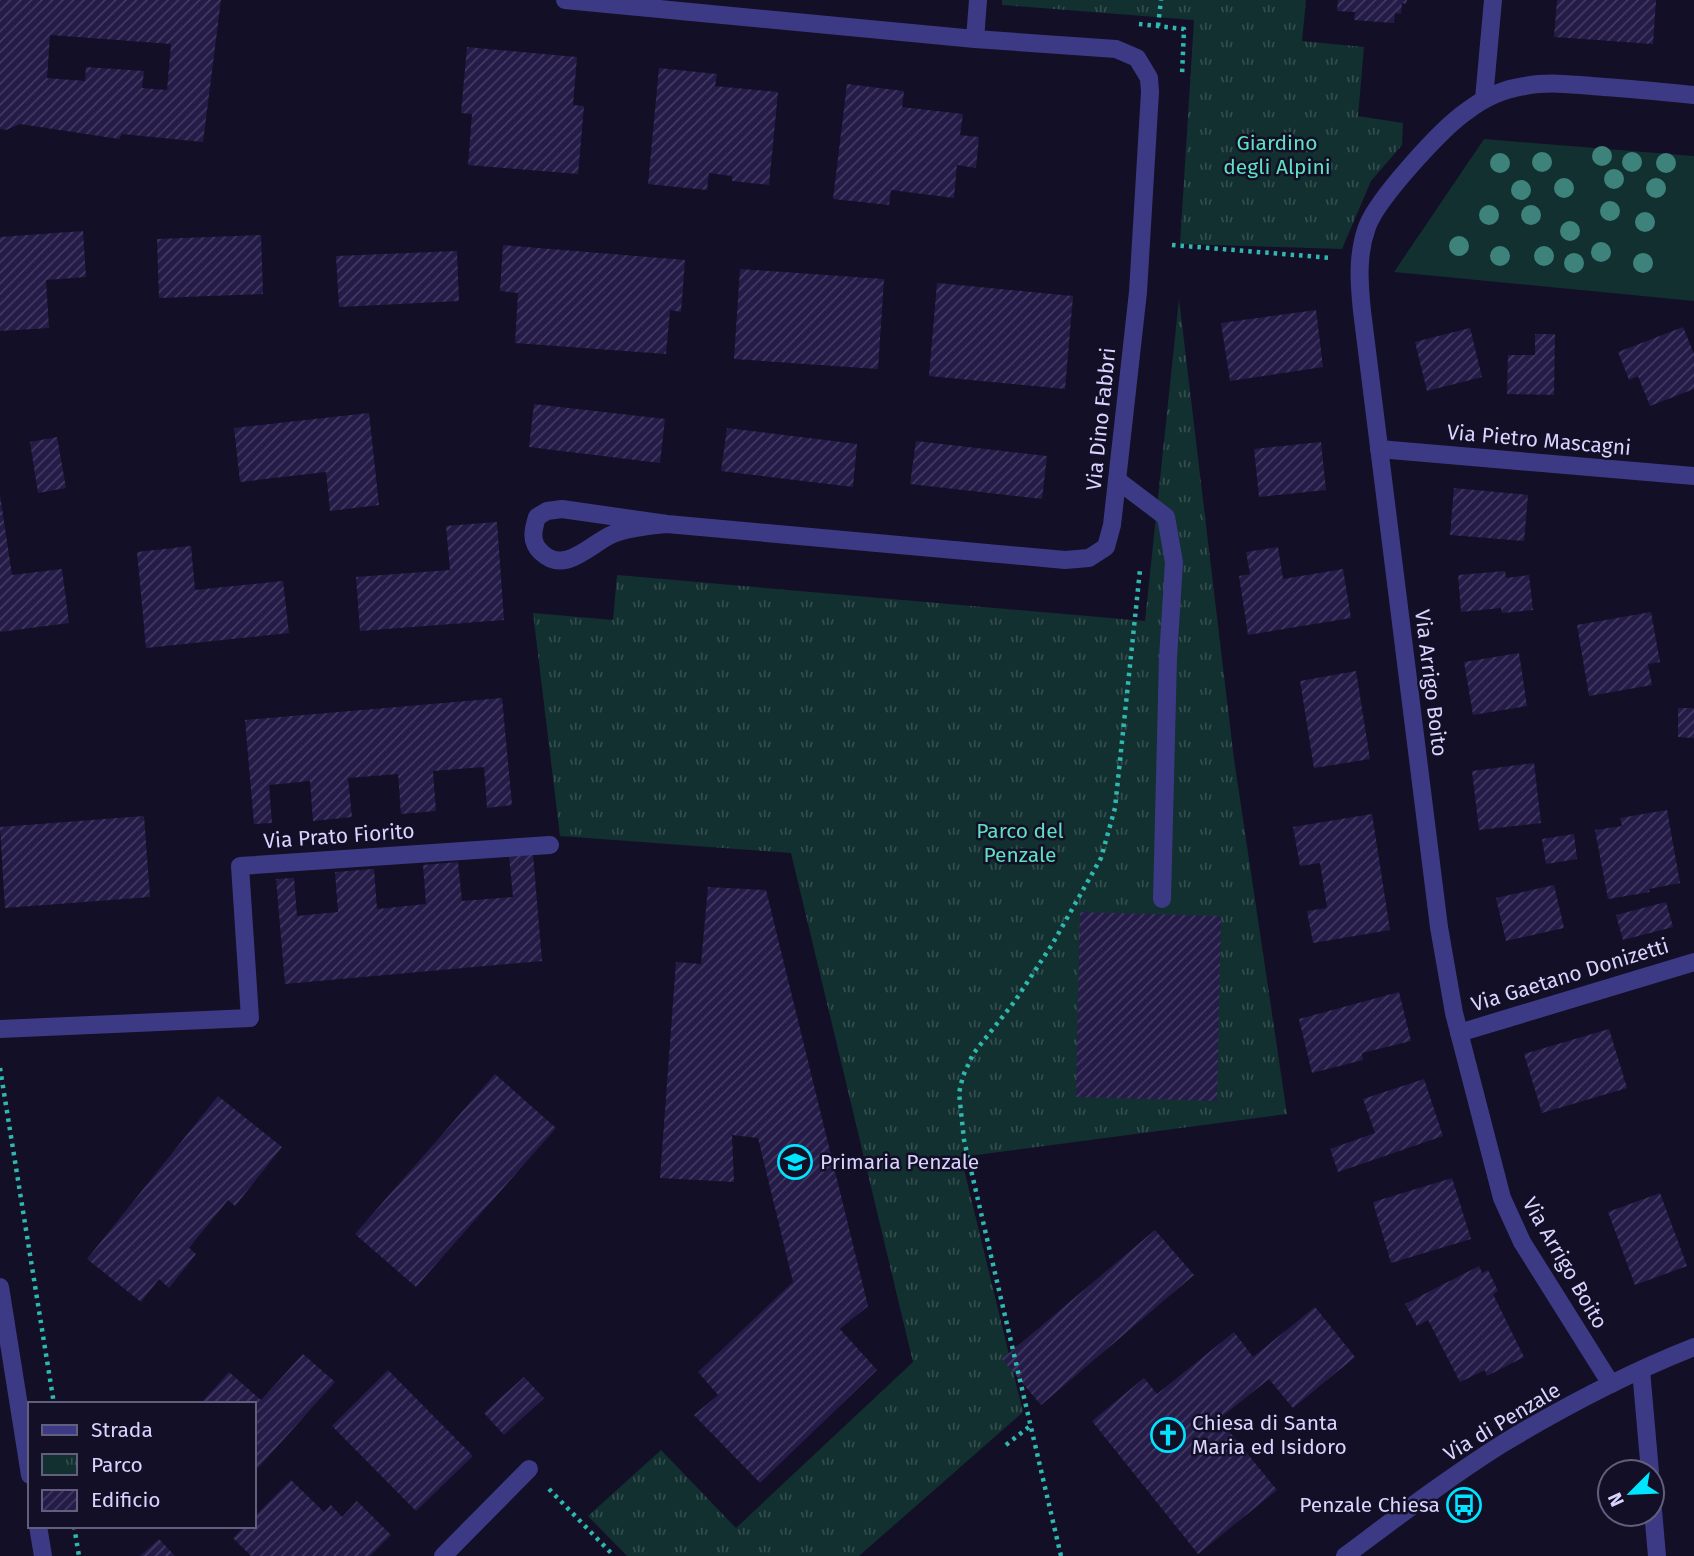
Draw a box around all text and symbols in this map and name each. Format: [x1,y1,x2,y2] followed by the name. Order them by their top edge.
[1223,130,1331,180] park label: Giardino degli Alpini
[1081,346,1121,492] street label: Via Dino Fabbri
[1446,419,1632,461] street label: Via Pietro Mascagni
[1409,608,1453,758] street label: Via Arrigo Boito
[262,818,416,854] street label: Via Prato Fiorito
[976,818,1064,868] park label: Parco del Penzale
[1468,933,1672,1017] street label: Via Gaetano Donizetti
[776,1143,814,1181] school or university icon: Primaria Penzale
[820,1149,979,1175] place label: Primaria Penzale
[1517,1193,1613,1333] street label: Via Arrigo Boito
[1439,1377,1565,1467] street label: Via di Penzale
[28,1402,256,1528] legend
[1192,1410,1347,1460] place label: Chiesa di Santa Maria ed Isidoro
[1149,1416,1187,1454] church icon: Chiesa di Santa Maria ed Isidoro
[91,1417,153,1443] text: Strada
[91,1452,143,1478] text: Parco
[1596,1458,1666,1528] north arrow
[1445,1486,1483,1524] bus stop icon: Penzale Chiesa
[91,1487,161,1513] text: Edificio
[1603,1489,1629,1510] text: N
[1299,1492,1440,1518] place label: Penzale Chiesa

